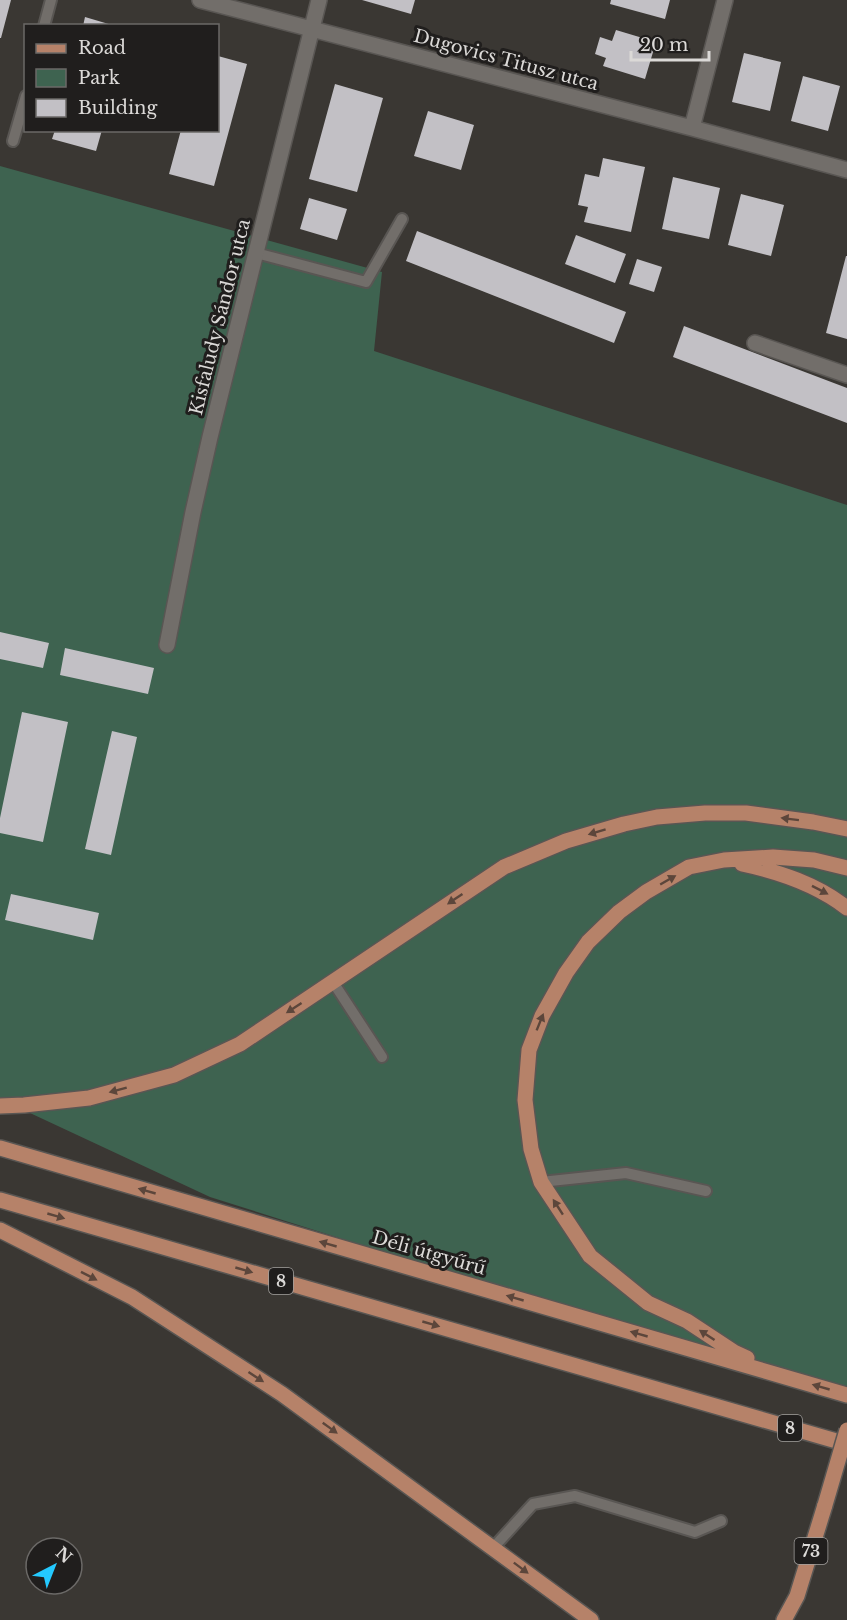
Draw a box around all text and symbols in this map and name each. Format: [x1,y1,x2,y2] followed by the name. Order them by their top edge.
[24,24,219,132] legend
[631,24,709,62] scale bar
[411,25,601,95] street label: Dugovics Titusz utca
[640,34,688,56] text: 20 m
[78,37,126,59] text: Road
[78,67,120,89] text: Park
[78,97,157,119] text: Building
[185,217,255,417] street label: Kisfaludy Sándor utca
[780,814,799,823] one-way arrow
[588,828,606,837] one-way arrow
[660,874,676,885] one-way arrow
[812,885,829,895] one-way arrow
[448,893,464,905] one-way arrow
[286,1002,302,1014] one-way arrow
[535,1012,545,1030] one-way arrow
[109,1086,127,1095] one-way arrow
[138,1186,156,1195] one-way arrow
[553,1199,564,1215] one-way arrow
[47,1212,65,1221] one-way arrow
[370,1226,488,1280] street label: Déli útgyűrű
[319,1239,337,1248] one-way arrow
[235,1266,253,1275] one-way arrow
[269,1268,293,1294] road number: 8
[81,1271,98,1280] one-way arrow
[506,1293,524,1302] one-way arrow
[422,1320,440,1329] one-way arrow
[630,1329,648,1338] one-way arrow
[698,1329,715,1340] one-way arrow
[247,1371,263,1383] one-way arrow
[812,1382,830,1391] one-way arrow
[778,1415,802,1441] road number: 8
[322,1422,337,1434] one-way arrow
[24,1536,84,1596] north arrow
[794,1538,828,1564] road number: 73
[52,1542,76,1567] text: N
[513,1562,529,1574] one-way arrow

